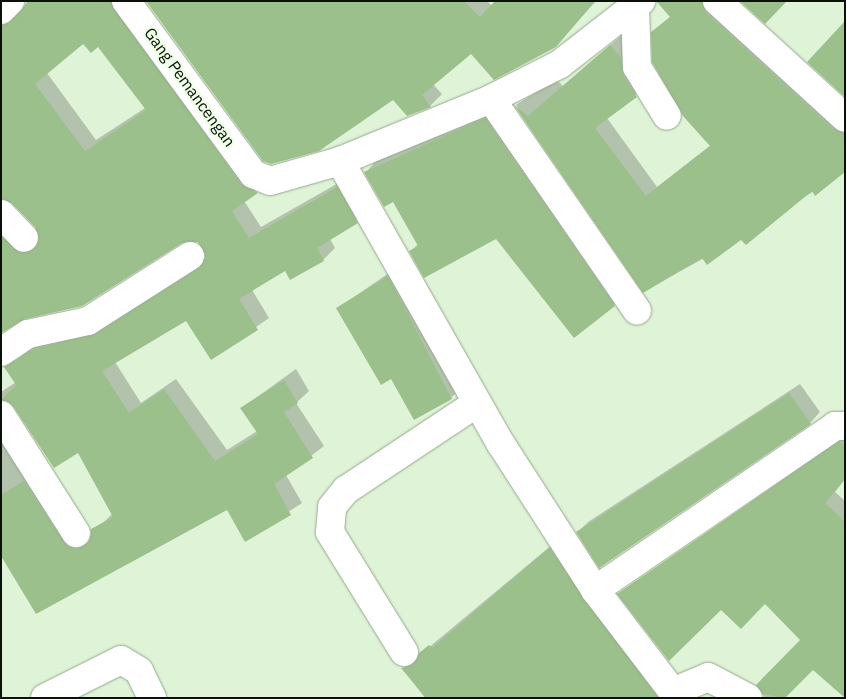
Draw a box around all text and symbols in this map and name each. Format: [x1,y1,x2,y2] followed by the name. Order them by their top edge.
[140,24,240,150] street label: Gang Pemancengan

